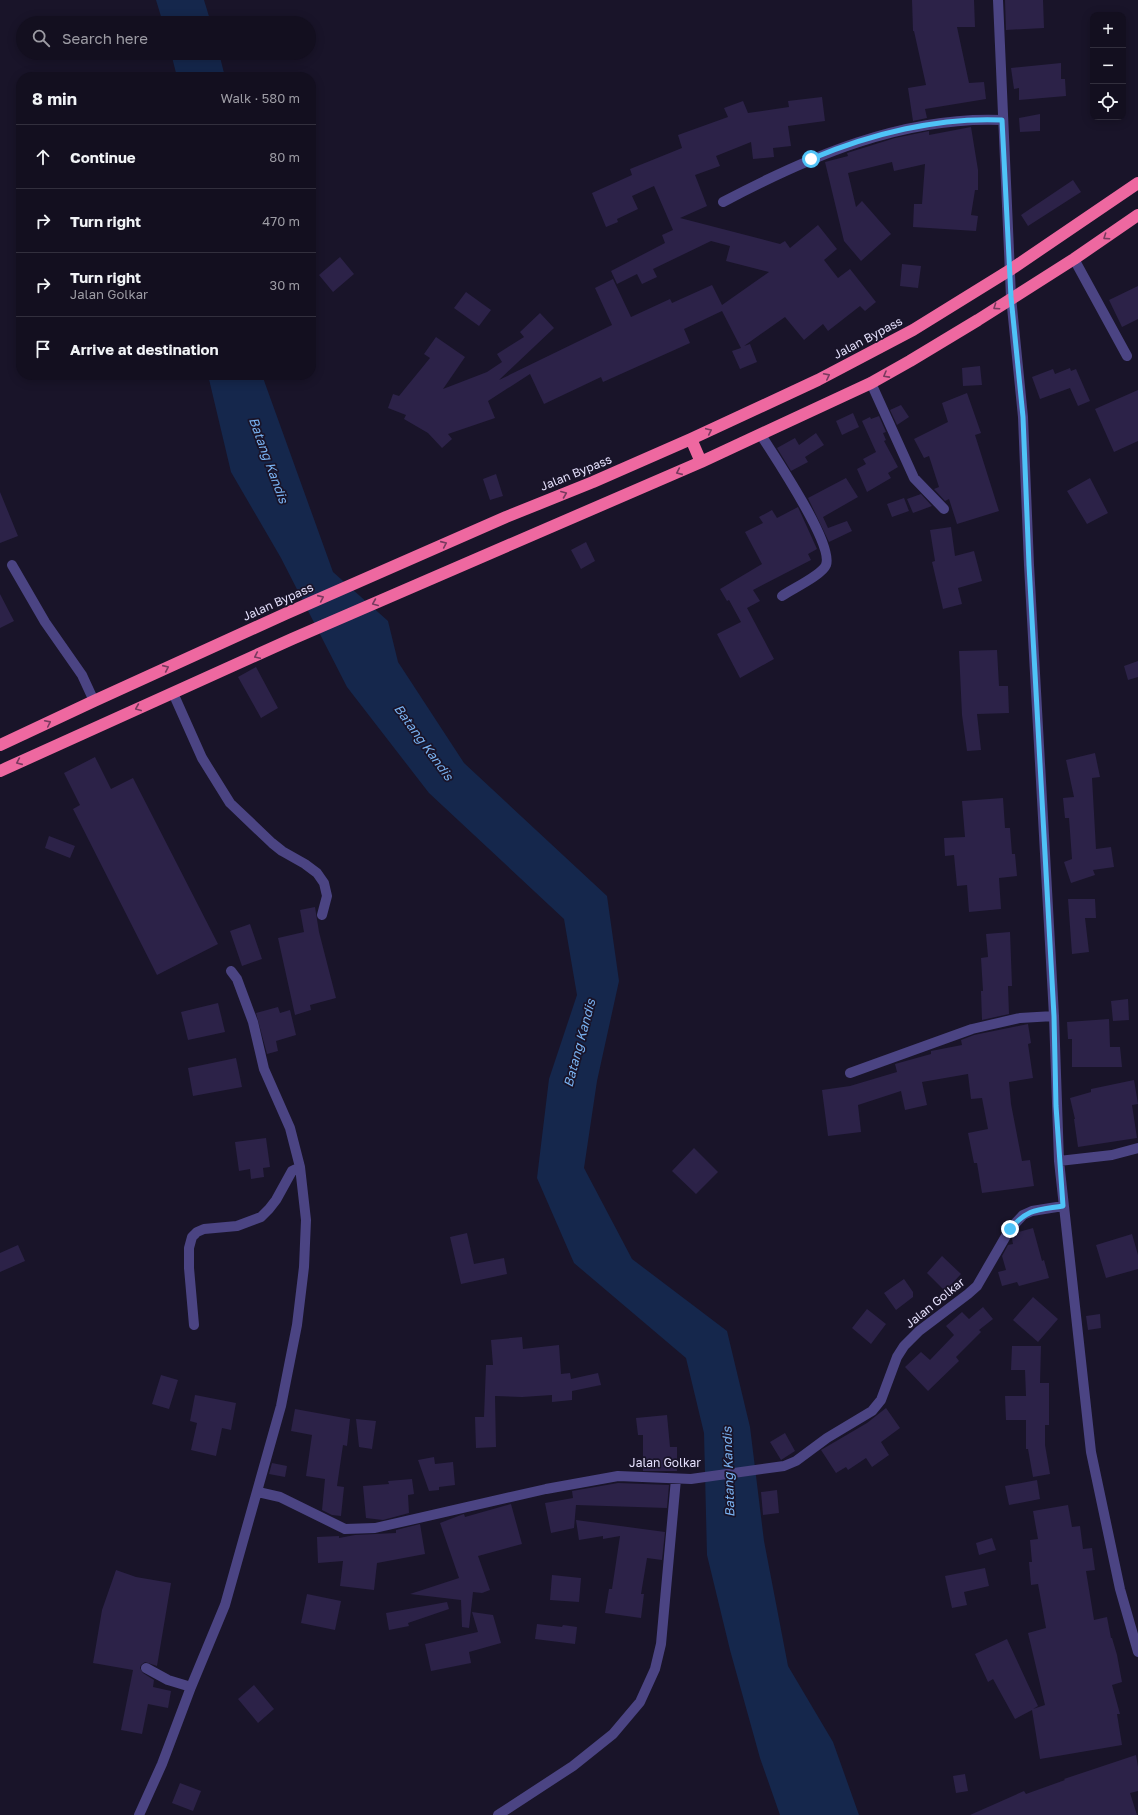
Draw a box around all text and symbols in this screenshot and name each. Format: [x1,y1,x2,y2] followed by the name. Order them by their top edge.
[1090,12,1126,120] map controls
[1090,12,1126,48] button: +
[16,16,316,60] search box
[30,27,52,49] icon: search
[62,29,148,47] text: Search here
[1090,48,1126,84] button: −
[1090,84,1126,120] button: locate
[32,88,77,109] text: 8 min
[221,90,300,106] text: Walk · 580 m
[32,146,54,168] icon: ahead
[70,148,136,166] text: Continue
[269,149,300,165] text: 80 m
[802,150,820,168] route start
[32,210,54,232] icon: right
[70,212,141,230] text: Turn right
[262,213,300,229] text: 470 m
[1103,232,1110,240] one-way arrow
[70,268,141,286] text: Turn right
[32,274,54,296] icon: right
[270,277,300,293] text: 30 m
[70,286,148,302] text: Jalan Golkar
[994,302,1001,309] one-way arrow
[831,313,905,362] street label: Jalan Bypass
[32,338,54,360] icon: arrive
[70,340,219,358] text: Arrive at destination
[882,370,890,378] one-way arrow
[823,373,830,381] one-way arrow
[246,415,292,506] water label: Batang Kandis
[705,428,712,436] one-way arrow
[538,451,614,494] street label: Jalan Bypass
[676,467,684,475] one-way arrow
[561,490,568,498] one-way arrow
[441,540,448,548] one-way arrow
[240,579,316,624] street label: Jalan Bypass
[317,595,324,603] one-way arrow
[371,598,379,606] one-way arrow
[253,651,261,659] one-way arrow
[162,665,169,673] one-way arrow
[391,701,458,784] water label: Batang Kandis
[134,704,141,712] one-way arrow
[44,720,51,728] one-way arrow
[16,757,24,765] one-way arrow
[560,996,599,1089] water label: Batang Kandis
[1001,1220,1019,1238] route end
[902,1274,968,1331] street label: Jalan Golkar
[718,1426,738,1517] water label: Batang Kandis
[629,1455,701,1470] street label: Jalan Golkar

